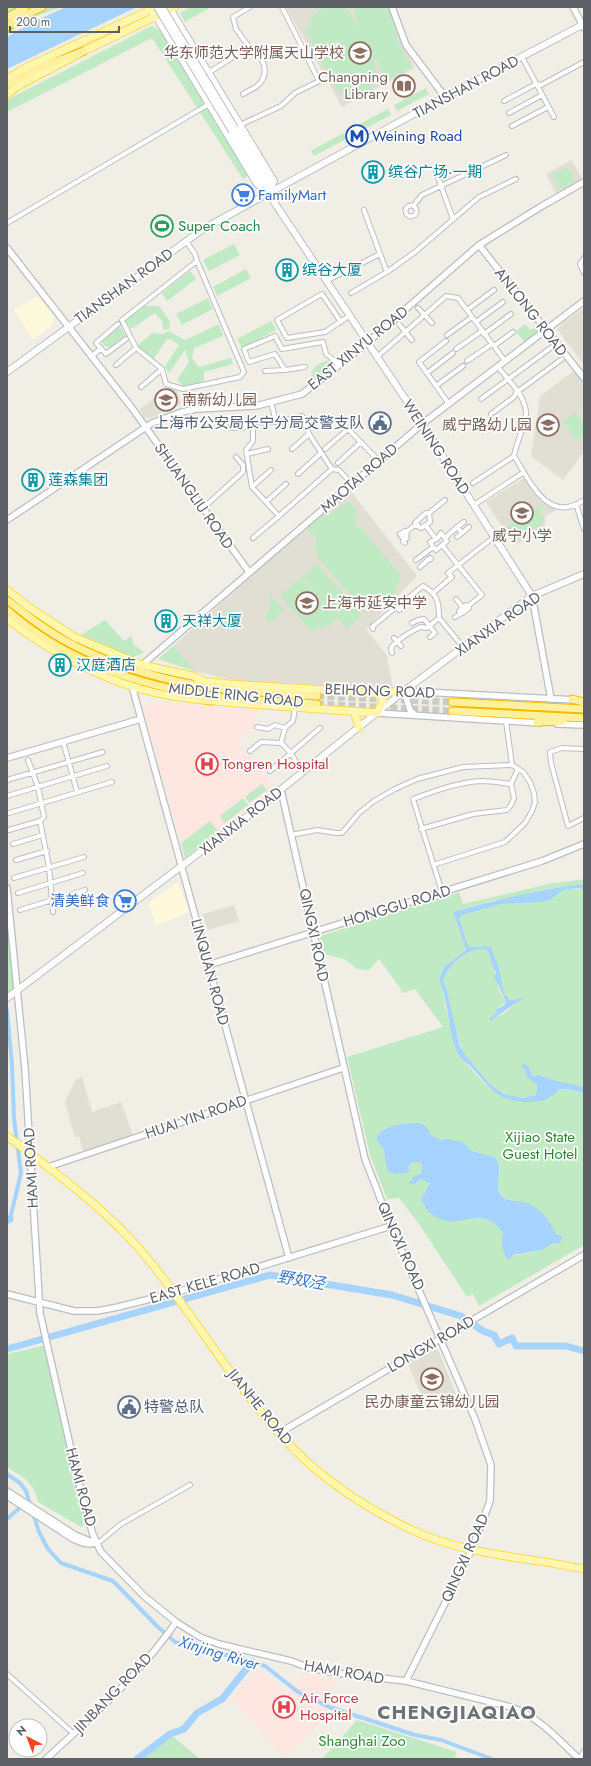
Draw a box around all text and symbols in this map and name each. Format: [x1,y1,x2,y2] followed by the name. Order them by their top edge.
[10,8,119,34] scale bar
[16,13,50,31] text: 200 m
[347,40,373,66] school or university icon: 华东师范大学附属天山学校
[164,42,344,64] place label: 华东师范大学附属天山学校
[409,50,523,124] street label: TIANSHAN ROAD
[318,66,388,105] place label: Changning Library
[391,73,417,99] library icon: Changning Library
[344,123,370,149] metro station icon: Weining Road
[372,125,462,147] place label: Weining Road
[360,159,386,185] building icon: 缤谷广场·一期
[388,161,483,183] place label: 缤谷广场·一期
[230,182,256,208] supermarket icon: FamilyMart
[258,184,326,206] place label: FamilyMart
[149,213,175,239] sports icon: Super Coach
[178,215,261,237] place label: Super Coach
[70,243,178,329] street label: TIANSHAN ROAD
[274,257,300,283] building icon: 缤谷大厦
[302,259,362,281] place label: 缤谷大厦
[489,263,573,361] street label: ANLONG ROAD
[303,301,413,395] street label: EAST XINYU ROAD
[153,387,179,413] school or university icon: 南新幼儿园
[182,389,257,411] place label: 南新幼儿园
[397,395,475,499] street label: WEINING ROAD
[367,410,393,436] public building icon: 上海市公安局长宁分局交警支队
[154,412,364,434] place label: 上海市公安局长宁分局交警支队
[535,412,561,438] school or university icon: 威宁路幼儿园
[442,414,532,436] place label: 威宁路幼儿园
[149,438,239,554] street label: SHUANGLIU ROAD
[315,438,403,518] street label: MAOTAI ROAD
[20,467,46,493] building icon: 莲森集团
[48,469,108,491] place label: 莲森集团
[509,500,535,526] school or university icon: 威宁小学
[492,525,552,547] place label: 威宁小学
[451,586,545,662] street label: XIANXIA ROAD
[294,590,320,616] school or university icon: 上海市延安中学
[322,592,427,614] place label: 上海市延安中学
[153,608,179,634] building icon: 天祥大厦
[182,610,242,632] place label: 天祥大厦
[47,652,73,678] building icon: 汉庭酒店
[76,654,136,676] place label: 汉庭酒店
[167,677,305,713] street label: MIDDLE RING ROAD
[324,678,436,704] street label: BEIHONG ROAD
[194,751,220,777] hospital icon: Tongren Hospital
[222,753,329,775] place label: Tongren Hospital
[195,782,287,860] street label: XIANXIA ROAD
[341,879,453,933] street label: HONGGU ROAD
[293,886,335,984] street label: QINGXI ROAD
[112,888,138,914] supermarket icon: 清美鲜食
[50,890,110,912] place label: 清美鲜食
[185,916,235,1028] street label: LINQUAN ROAD
[142,1089,250,1145] street label: HUAI YIN ROAD
[502,1126,578,1165] park label: Xijiao State Guest Hotel
[18,1127,44,1209] street label: HAMI ROAD
[372,1198,430,1294] street label: QINGXI ROAD
[147,1257,263,1309] street label: EAST KELE ROAD
[275,1265,328,1295] water label: 野奴泾
[383,1310,479,1378] street label: LONGXI ROAD
[221,1363,298,1450] street label: JIANHE ROAD
[419,1366,445,1392] school or university icon: 民办康童云锦幼儿园
[364,1391,500,1413] place label: 民办康童云锦幼儿园
[116,1394,142,1420] public building icon: 特警总队
[144,1396,204,1418] place label: 特警总队
[60,1445,102,1529] street label: HAMI ROAD
[436,1510,494,1606] street label: QINGXI ROAD
[175,1630,264,1677] water label: Xinjing River
[67,1648,157,1740] street label: JINBANG ROAD
[302,1654,386,1690] street label: HAMI ROAD
[300,1687,359,1726] place label: Air Force Hospital
[271,1694,297,1720] hospital icon: Air Force Hospital
[377,1699,537,1726] district label: CHENGJIAQIAO
[8,1718,48,1758] north arrow
[13,1722,30,1739] text: N
[318,1730,406,1752] park label: Shanghai Zoo

